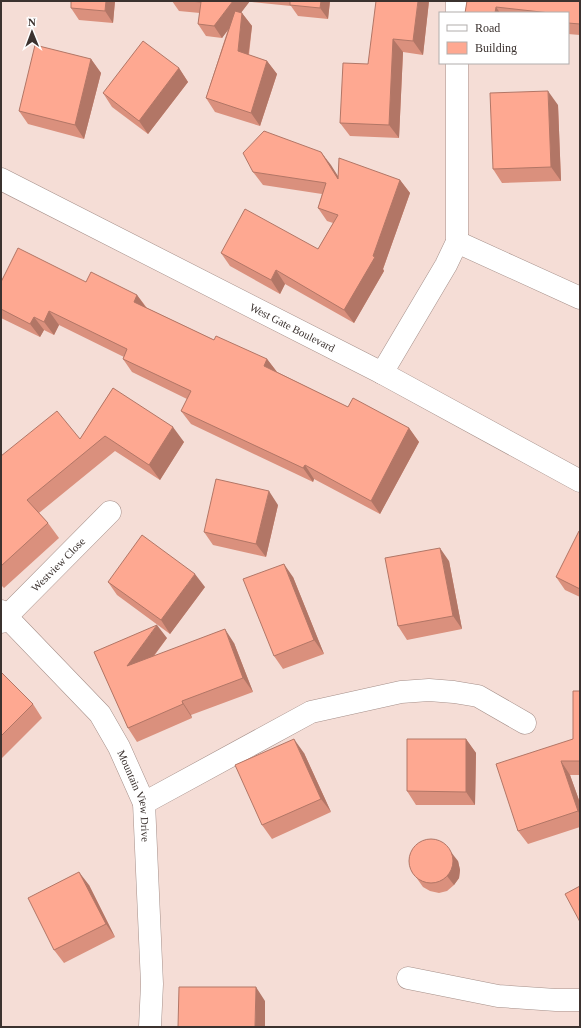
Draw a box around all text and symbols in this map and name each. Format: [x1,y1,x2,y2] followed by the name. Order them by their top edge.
[12,12,52,52] north arrow
[439,12,569,64] legend
[28,16,36,28] text: N
[475,21,500,35] text: Road
[475,41,517,55] text: Building
[248,301,337,354] street label: West Gate Boulevard
[29,535,87,594] street label: Westview Close
[115,748,152,842] street label: Mountain View Drive

